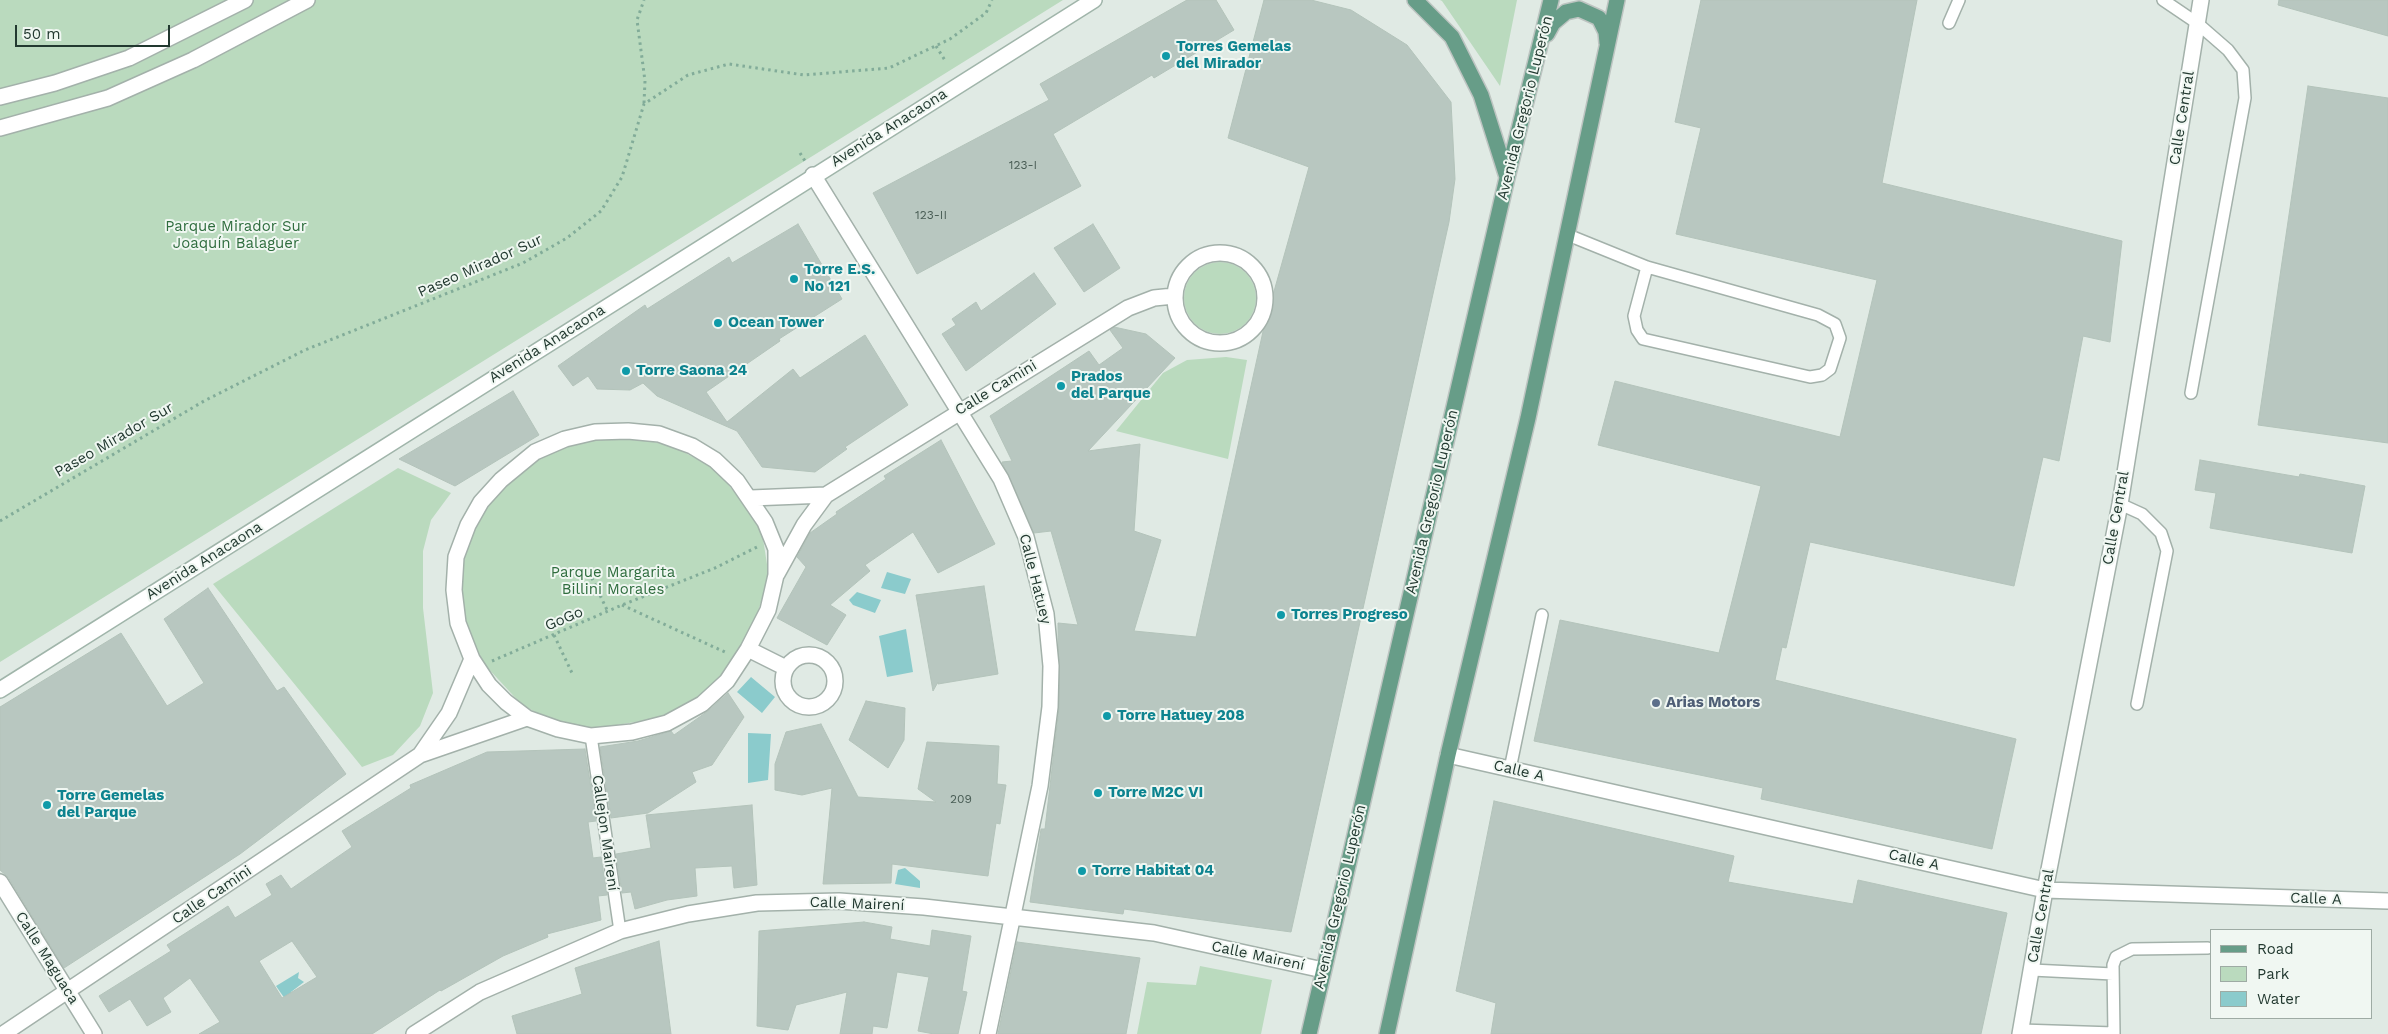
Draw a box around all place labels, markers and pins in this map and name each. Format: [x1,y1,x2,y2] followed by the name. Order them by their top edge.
[1176,38,1291,73] place label: Torres Gemelas del Mirador
[1160,50,1172,62] marker: Torres Gemelas del Mirador
[804,261,875,296] place label: Torre E.S. No 121
[788,273,800,285] marker: Torre E.S. No 121
[728,314,824,332] place label: Ocean Tower
[712,317,724,329] marker: Ocean Tower
[636,362,747,380] place label: Torre Saona 24
[620,365,632,377] marker: Torre Saona 24
[1071,368,1151,403] place label: Prados del Parque
[1055,380,1067,392] marker: Prados del Parque
[1291,606,1408,624] place label: Torres Progreso
[1275,609,1287,621] marker: Torres Progreso
[1666,694,1760,712] place label: Arias Motors
[1650,697,1662,709] marker: Arias Motors
[1117,707,1245,725] place label: Torre Hatuey 208
[1101,710,1113,722] marker: Torre Hatuey 208
[1108,784,1203,802] place label: Torre M2C VI
[57,787,164,822] place label: Torre Gemelas del Parque
[1092,787,1104,799] marker: Torre M2C VI
[41,799,53,811] marker: Torre Gemelas del Parque
[1092,862,1214,880] place label: Torre Habitat 04
[1076,865,1088,877] marker: Torre Habitat 04

